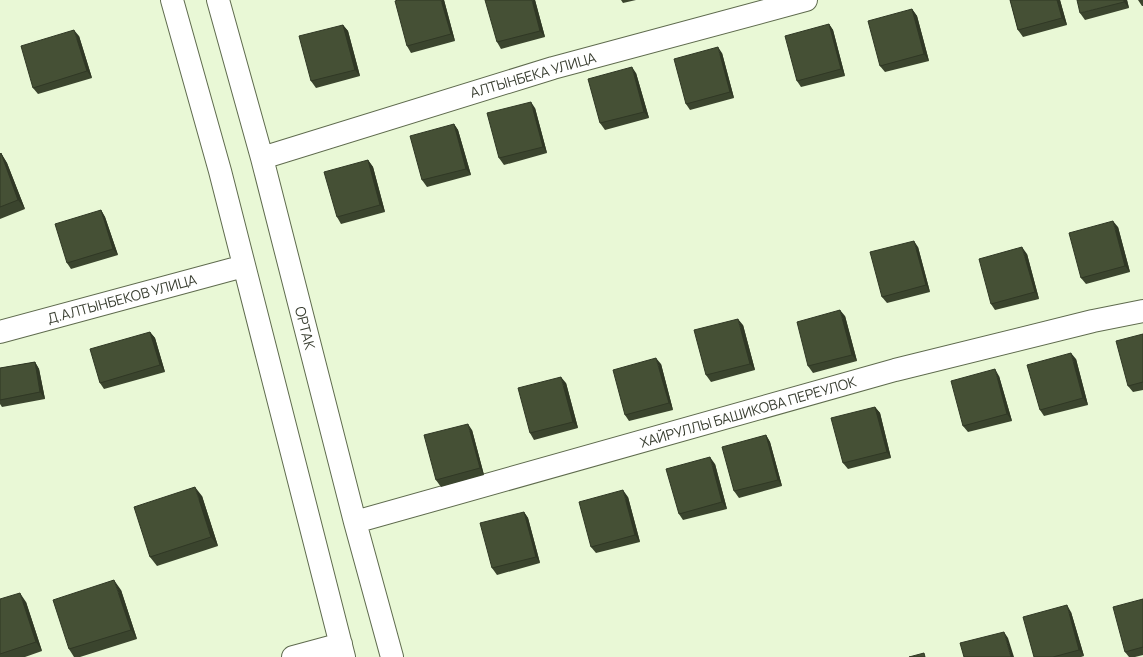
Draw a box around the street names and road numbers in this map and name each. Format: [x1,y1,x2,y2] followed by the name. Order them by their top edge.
[467,47,598,102] street label: АЛТЫНБЕКА УЛИЦА
[45,269,199,328] street label: Д.АЛТЫНБЕКОВ УЛИЦА
[291,304,320,352] street label: ОРТАК
[638,371,859,452] street label: ХАЙРУЛЛЫ БАШИКОВА ПЕРЕУЛОК

